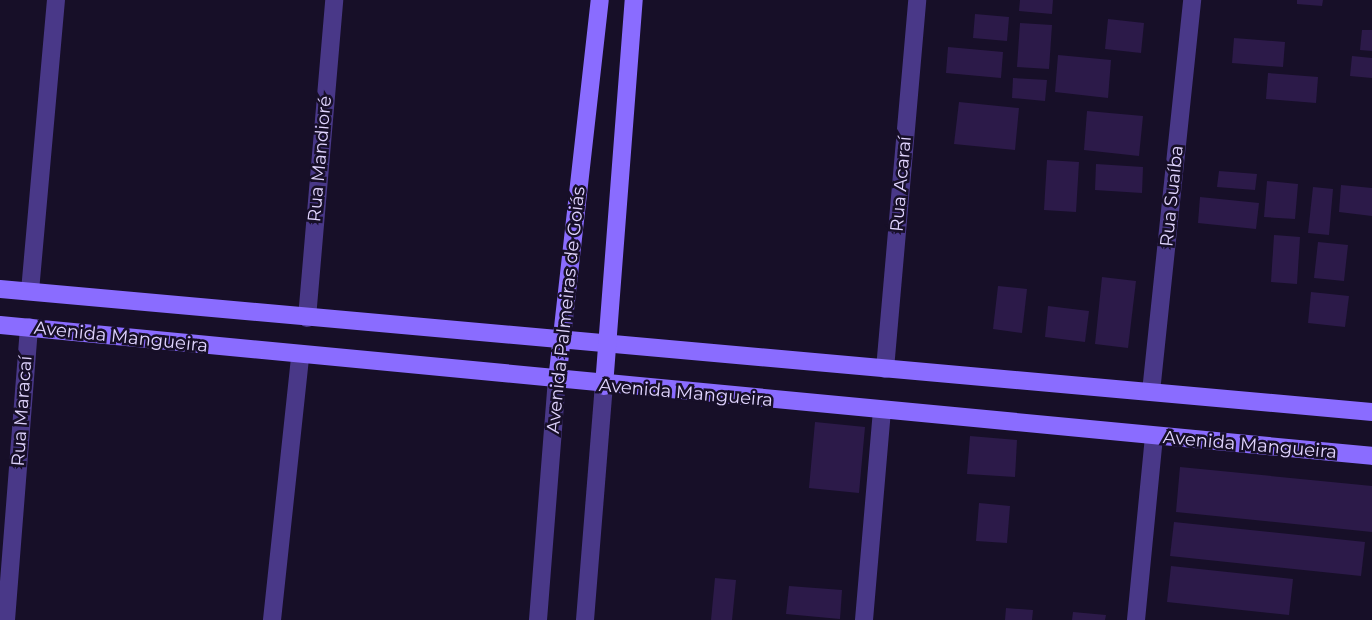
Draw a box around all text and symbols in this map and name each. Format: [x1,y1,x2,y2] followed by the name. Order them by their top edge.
[304,95,336,223] street label: Rua Mandioré
[886,135,916,233] street label: Rua Acaraí
[1156,144,1188,248] street label: Rua Suaíba
[542,185,590,435] street label: Avenida Palmeiras de Goiás
[33,317,209,357] street label: Avenida Mangueira
[7,355,37,467] street label: Rua Maracaí
[598,375,774,411] street label: Avenida Mangueira
[1162,427,1338,463] street label: Avenida Mangueira

